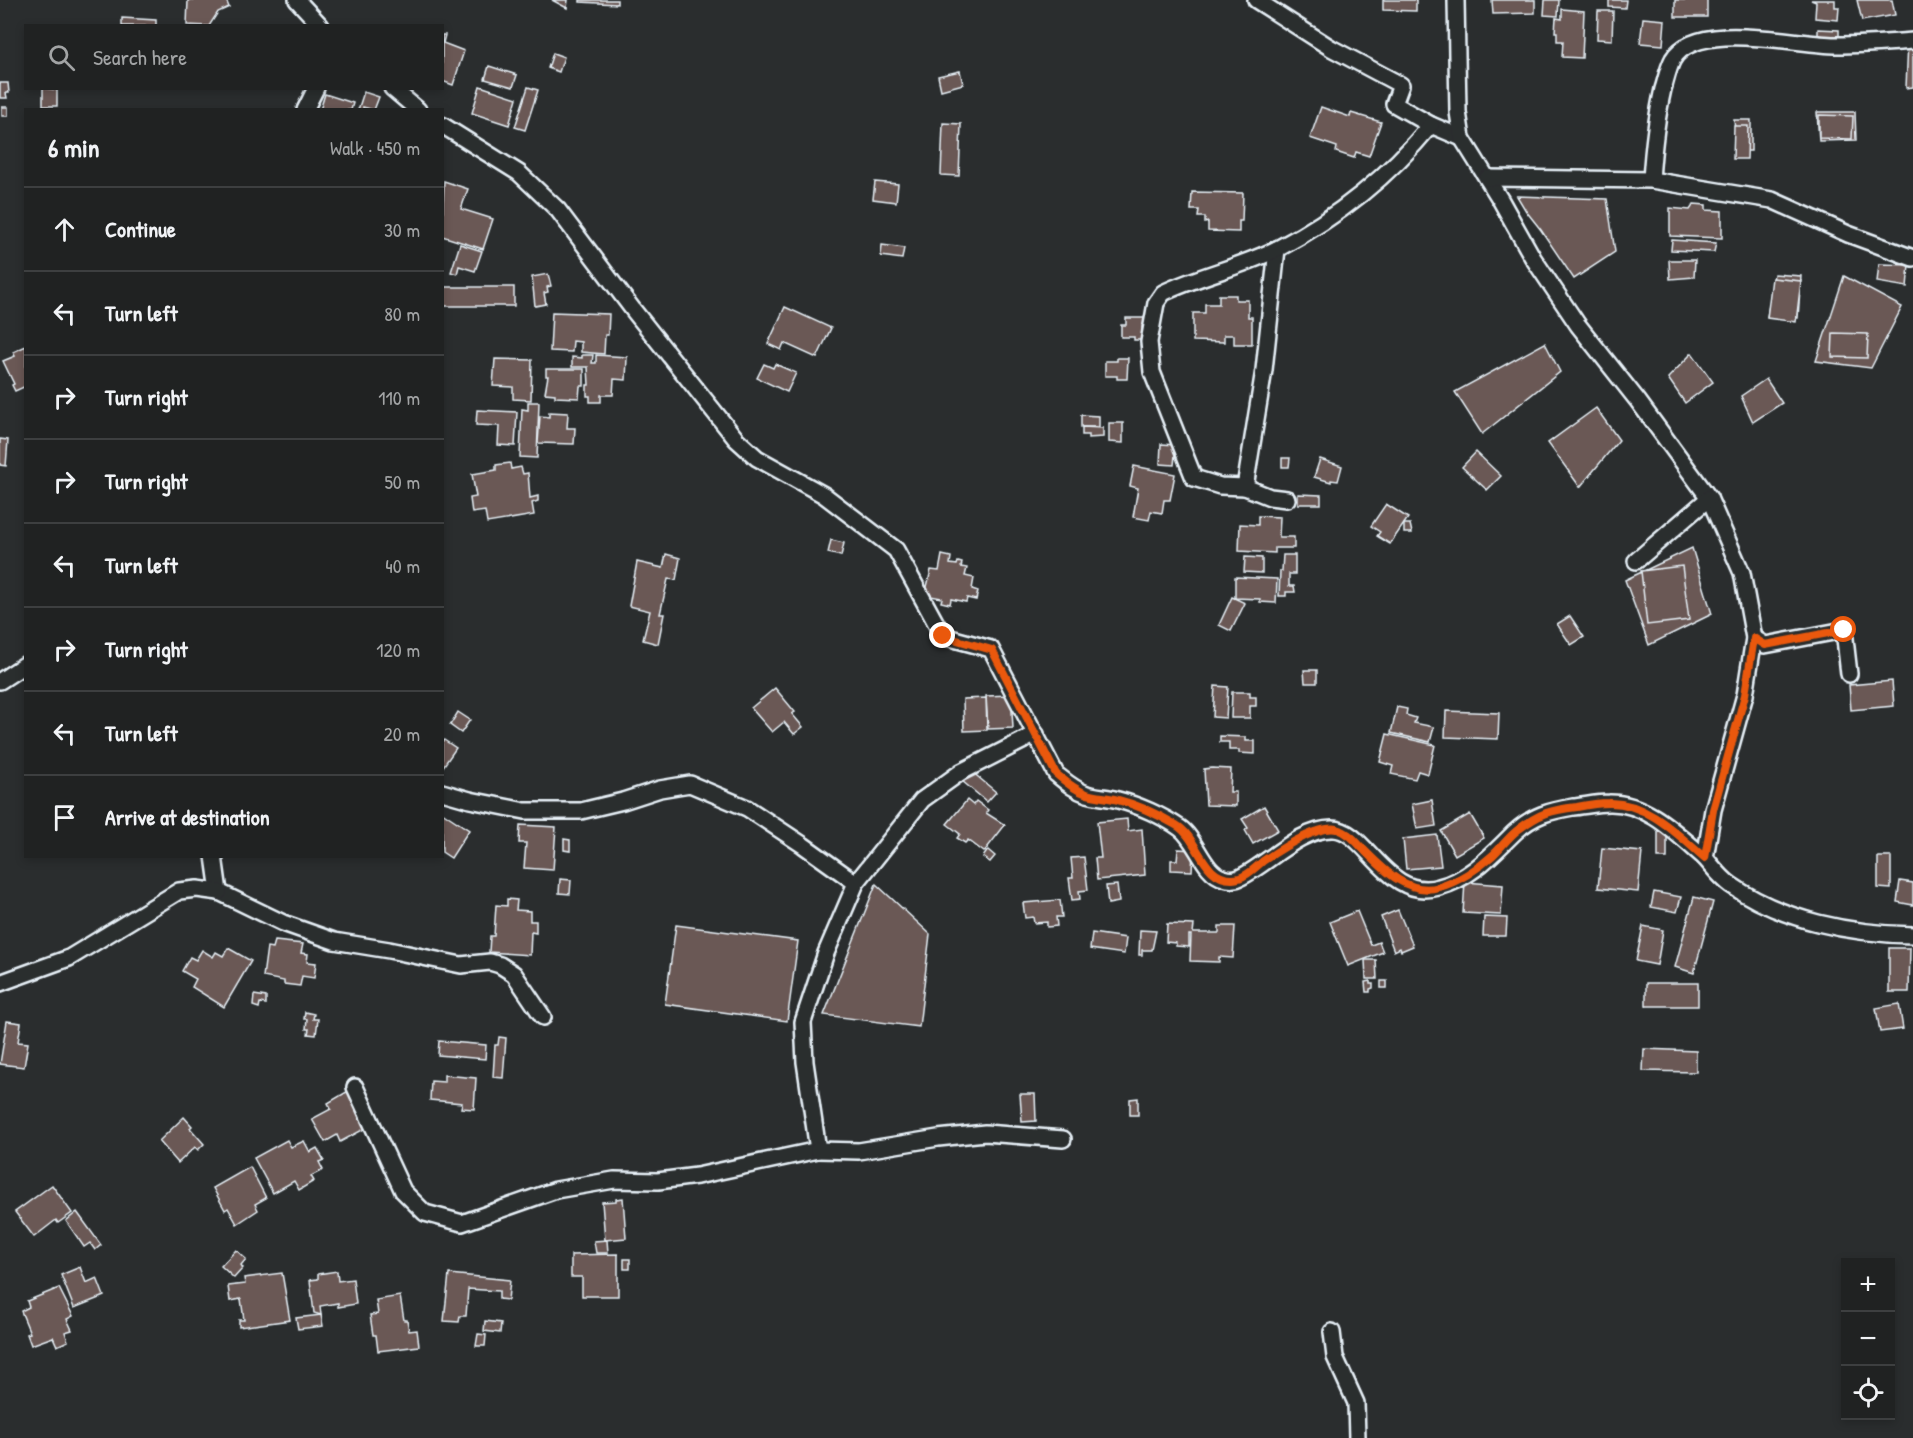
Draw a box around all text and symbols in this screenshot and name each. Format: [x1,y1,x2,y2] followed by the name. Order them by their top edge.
[24,24,444,90] search box
[45,41,78,74] icon: search
[93,42,187,72] text: Search here
[48,130,100,165] text: 6 min
[330,134,420,161] text: Walk · 450 m
[48,213,81,246] icon: ahead
[105,214,176,244] text: Continue
[384,216,420,243] text: 30 m
[48,297,81,330] icon: left
[105,298,178,328] text: Turn left
[384,300,420,327] text: 80 m
[48,381,81,414] icon: right
[105,382,188,412] text: Turn right
[378,384,420,411] text: 110 m
[48,465,81,498] icon: right
[105,466,188,496] text: Turn right
[384,468,420,495] text: 50 m
[48,549,81,582] icon: left
[105,550,178,580] text: Turn left
[385,552,420,579] text: 40 m
[1830,616,1856,642] route start
[929,622,955,648] route end
[48,633,81,666] icon: right
[105,634,188,664] text: Turn right
[376,636,420,663] text: 120 m
[48,717,81,750] icon: left
[105,718,178,748] text: Turn left
[383,720,420,747] text: 20 m
[48,801,81,834] icon: arrive
[105,802,270,832] text: Arrive at destination
[1841,1258,1895,1420] map controls
[1841,1258,1895,1312] button: +
[1841,1312,1895,1366] button: −
[1841,1366,1895,1420] button: locate

